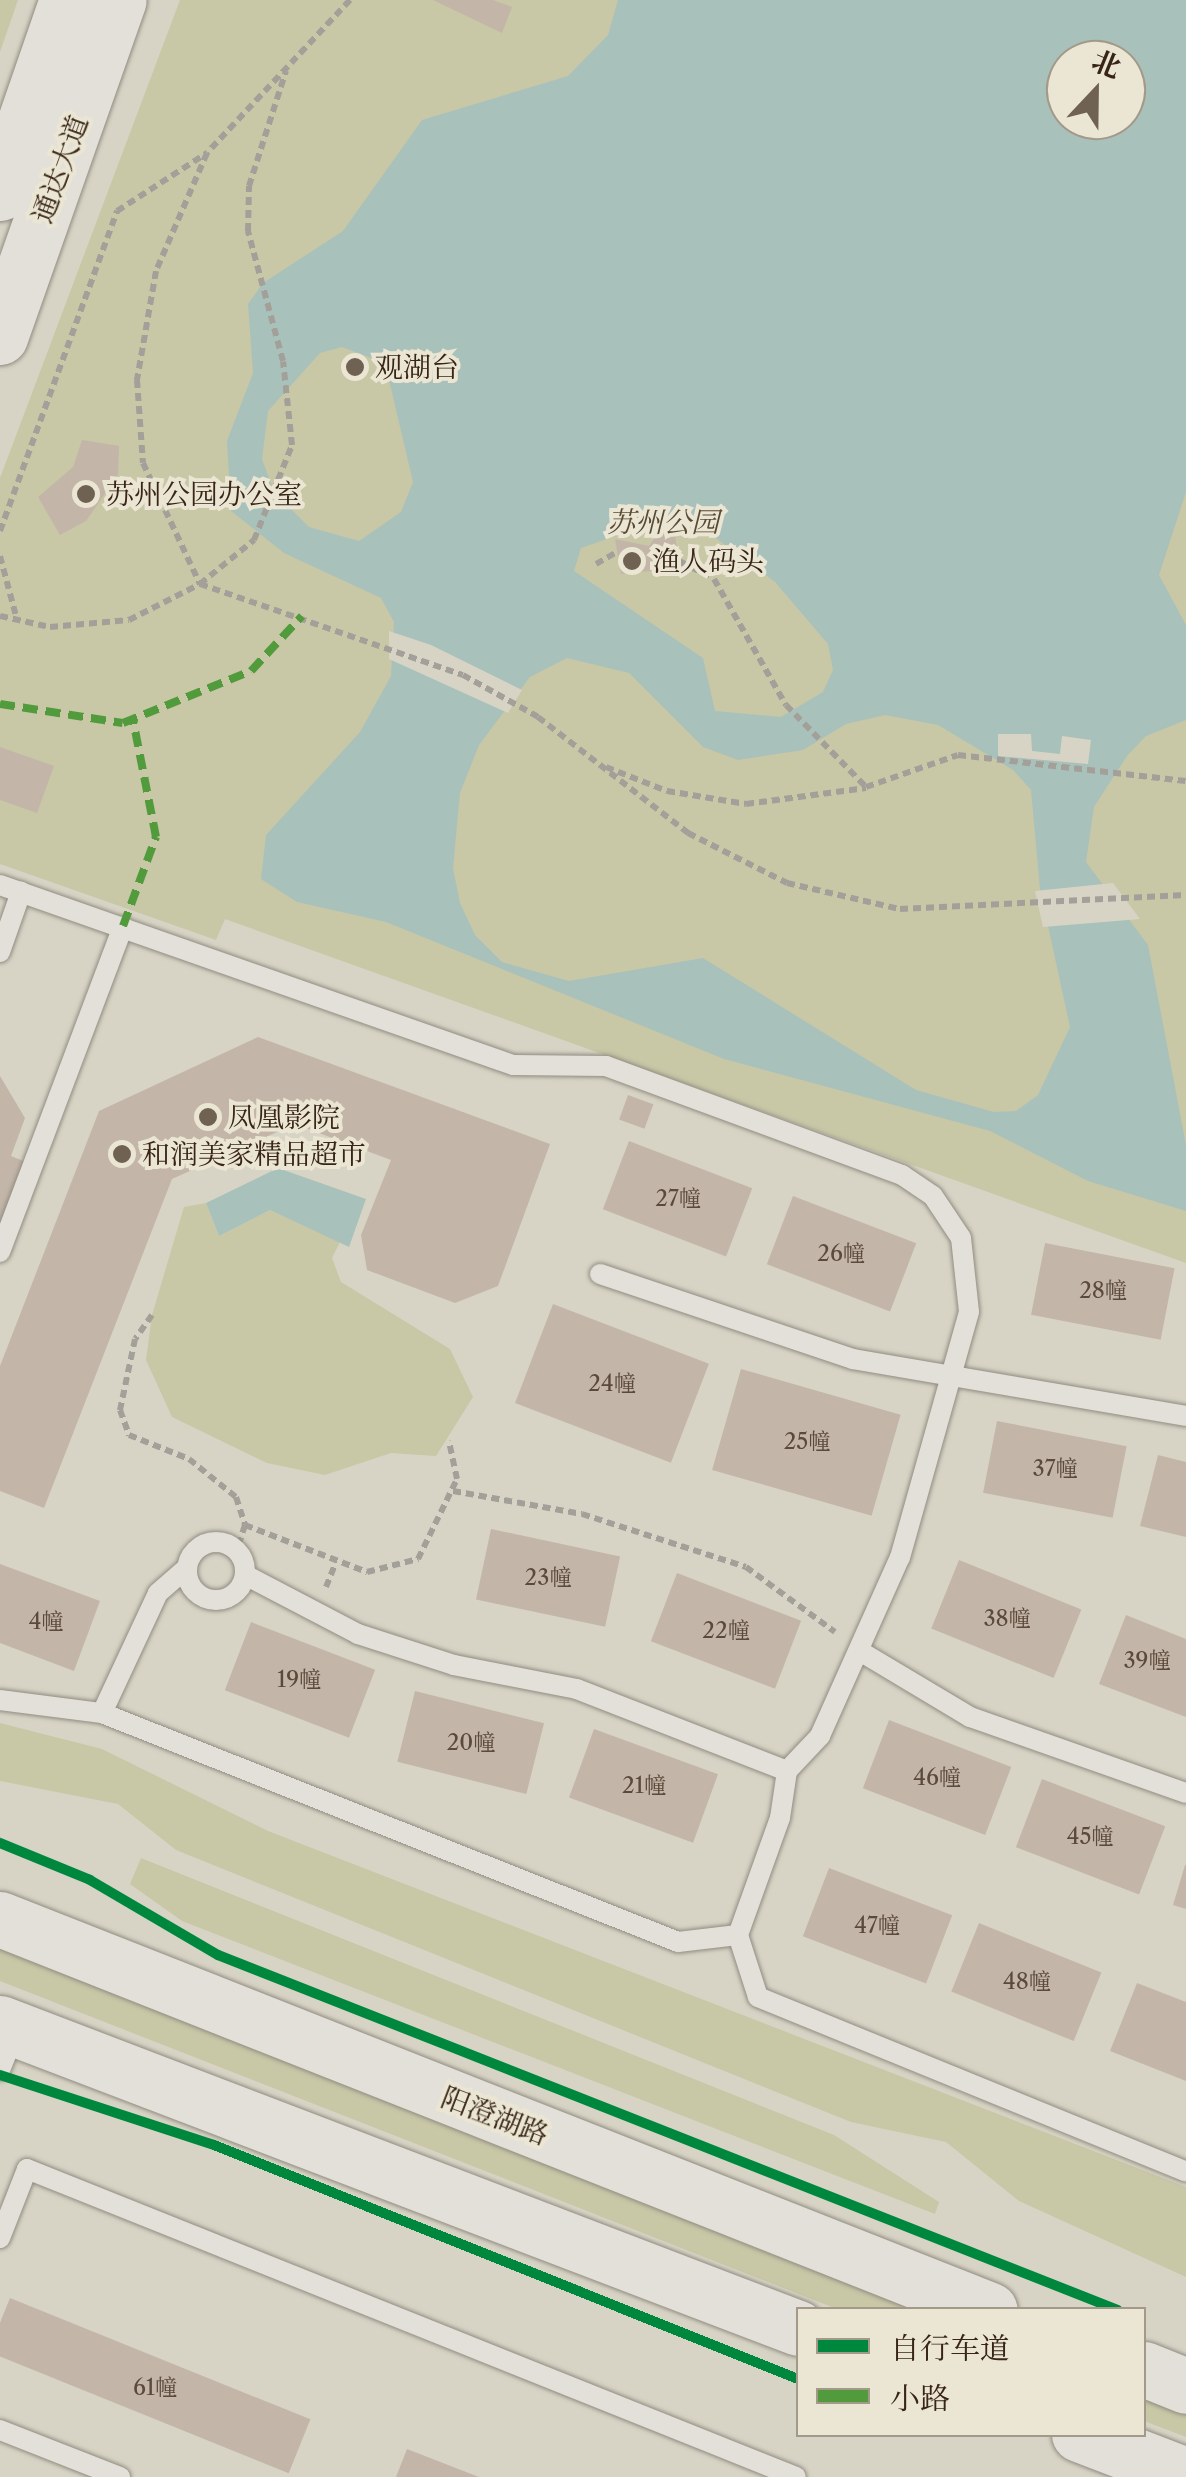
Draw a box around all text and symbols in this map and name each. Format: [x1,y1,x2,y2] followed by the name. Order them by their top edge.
[1046,40,1146,140] north arrow
[1087,43,1126,85] text: 北
[25,111,95,227] street label: 通达大道
[375,350,459,384] place label: 观湖台
[344,356,366,378] marker: 观湖台
[106,477,302,511] place label: 苏州公园办公室
[75,483,97,505] marker: 苏州公园办公室
[607,505,719,539] park label: 苏州公园
[652,544,764,578] place label: 渔人码头
[621,550,643,572] marker: 渔人码头
[228,1100,340,1134] place label: 凤凰影院
[197,1106,219,1128] marker: 凤凰影院
[142,1137,366,1171] place label: 和润美家精品超市
[111,1143,133,1165] marker: 和润美家精品超市
[655,1186,701,1212] house number: 27幢
[817,1241,865,1267] house number: 26幢
[1079,1278,1127,1304] house number: 28幢
[588,1371,636,1397] house number: 24幢
[784,1429,830,1455] house number: 25幢
[1033,1456,1077,1482] house number: 37幢
[525,1565,571,1591] house number: 23幢
[983,1606,1031,1632] house number: 38幢
[29,1609,63,1635] house number: 4幢
[702,1618,750,1644] house number: 22幢
[1123,1648,1171,1674] house number: 39幢
[277,1667,321,1693] house number: 19幢
[447,1730,495,1756] house number: 20幢
[913,1765,961,1791] house number: 46幢
[622,1773,666,1799] house number: 21幢
[1067,1824,1113,1850] house number: 45幢
[854,1913,900,1939] house number: 47幢
[1003,1969,1051,1995] house number: 48幢
[437,2080,553,2152] street label: 阳澄湖路
[796,2307,1146,2437] legend
[890,2330,1010,2367] text: 自行车道
[133,2375,177,2401] house number: 61幢
[890,2380,950,2417] text: 小路

